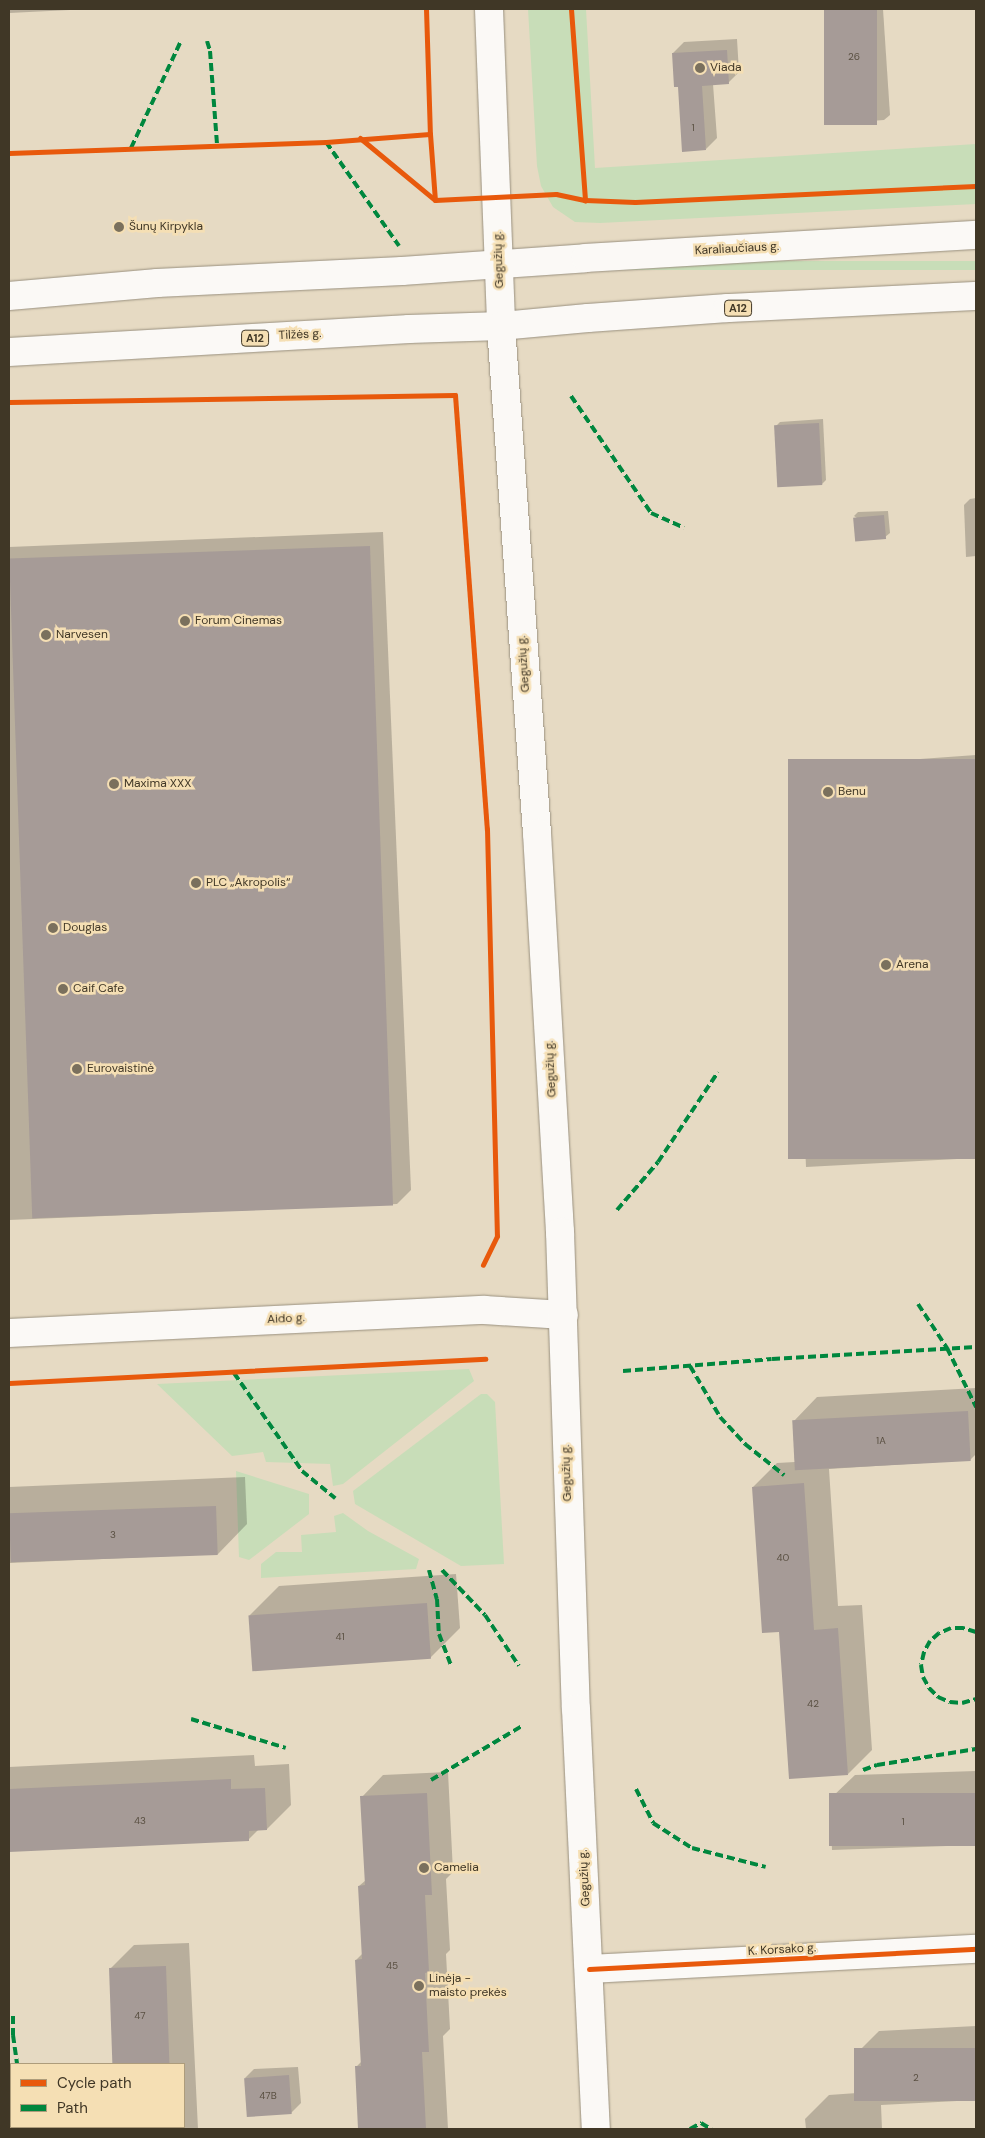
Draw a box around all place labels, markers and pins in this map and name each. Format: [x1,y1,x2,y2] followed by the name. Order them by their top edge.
[710,61,741,75] place label: Viada
[694,62,706,74] marker: Viada
[129,220,203,234] place label: Šunų Kirpykla
[113,221,125,233] marker: Šunų Kirpykla
[195,614,282,628] place label: Forum Cinemas
[179,615,191,627] marker: Forum Cinemas
[56,628,108,642] place label: Narvesen
[40,629,52,641] marker: Narvesen
[124,777,192,791] place label: Maxima XXX
[108,778,120,790] marker: Maxima XXX
[838,785,866,799] place label: Benu
[822,786,834,798] marker: Benu
[206,876,290,890] place label: PLC „Akropolis“
[190,877,202,889] marker: PLC „Akropolis“
[63,921,107,935] place label: Douglas
[47,922,59,934] marker: Douglas
[896,958,928,972] place label: Arena
[880,959,892,971] marker: Arena
[73,982,124,996] place label: Caif Cafe
[57,983,69,995] marker: Caif Cafe
[87,1062,154,1076] place label: Eurovaistinė
[71,1063,83,1075] marker: Eurovaistinė
[434,1861,479,1875] place label: Camelia
[418,1862,430,1874] marker: Camelia
[429,1972,507,2000] place label: Linėja - maisto prekės
[413,1980,425,1992] marker: Linėja - maisto prekės

